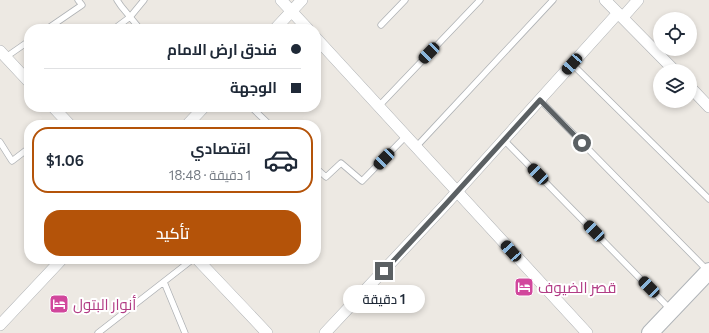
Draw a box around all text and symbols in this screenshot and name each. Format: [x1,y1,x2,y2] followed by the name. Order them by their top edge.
[653,12,697,108] map controls
[653,12,697,56] button: locate
[167,40,277,58] text: فندق ارض الامام
[416,40,442,66] car
[560,51,584,77] car
[653,64,697,108] button: layers
[230,78,277,96] text: الوجهة
[573,134,591,152] route start
[191,139,251,157] text: اقتصادي
[263,142,299,178] icon: car
[371,146,397,172] car
[46,151,84,169] text: $1.06
[525,161,551,187] car
[169,167,251,183] text: 1 دقيقة · 18:48
[44,210,301,256] button: تأكيد
[581,218,607,244] car
[499,238,523,264] car
[375,262,393,280] route end
[636,274,662,300] car
[513,276,535,298] hotel icon: قصر الضيوف
[538,278,616,297] place label: قصر الضيوف
[343,285,425,313] callout: 1 دقيقة
[363,291,405,307] text: 1 دقيقة
[48,293,70,315] hotel icon: أنوار البتول
[73,295,136,314] place label: أنوار البتول

